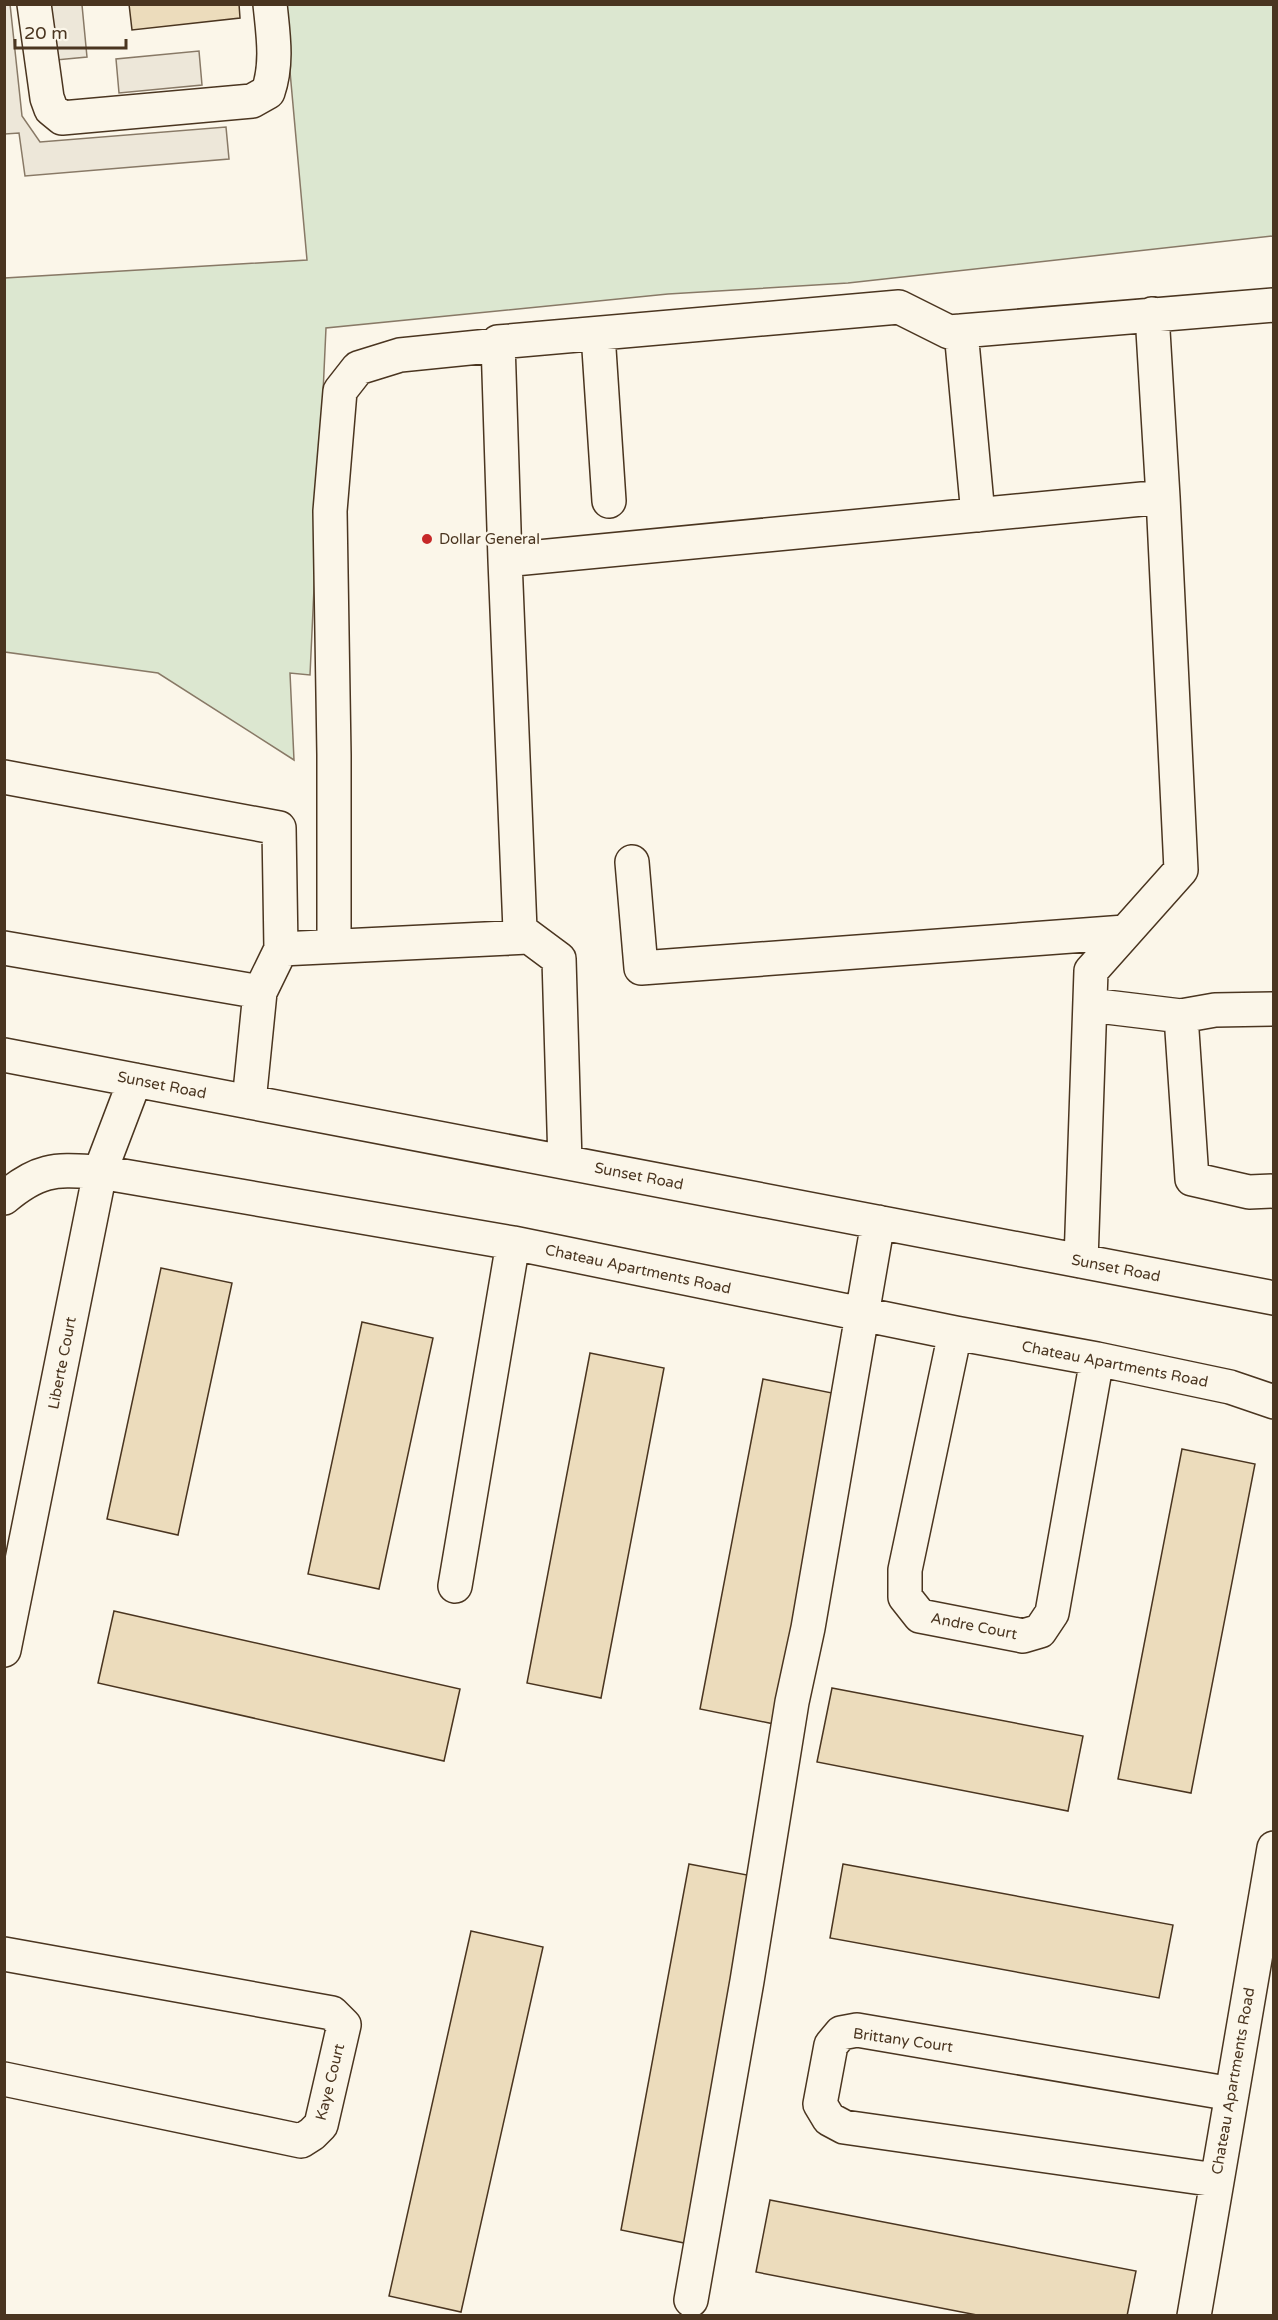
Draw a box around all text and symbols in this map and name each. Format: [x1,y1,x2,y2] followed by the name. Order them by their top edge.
[15,12,126,50] scale bar
[24,22,68,44] text: 20 m
[439,530,540,548] place label: Dollar General
[420,532,434,546] marker: Dollar General
[116,1068,208,1102] street label: Sunset Road
[593,1159,685,1193] street label: Sunset Road
[543,1240,733,1298] street label: Chateau Apartments Road
[1070,1251,1162,1285] street label: Sunset Road
[44,1315,80,1411] street label: Liberte Court
[1020,1337,1210,1391] street label: Chateau Apartments Road
[929,1609,1019,1643] street label: Andre Court
[1208,1986,1258,2176] street label: Chateau Apartments Road
[852,2024,954,2056] street label: Brittany Court
[312,2041,348,2122] street label: Kaye Court

